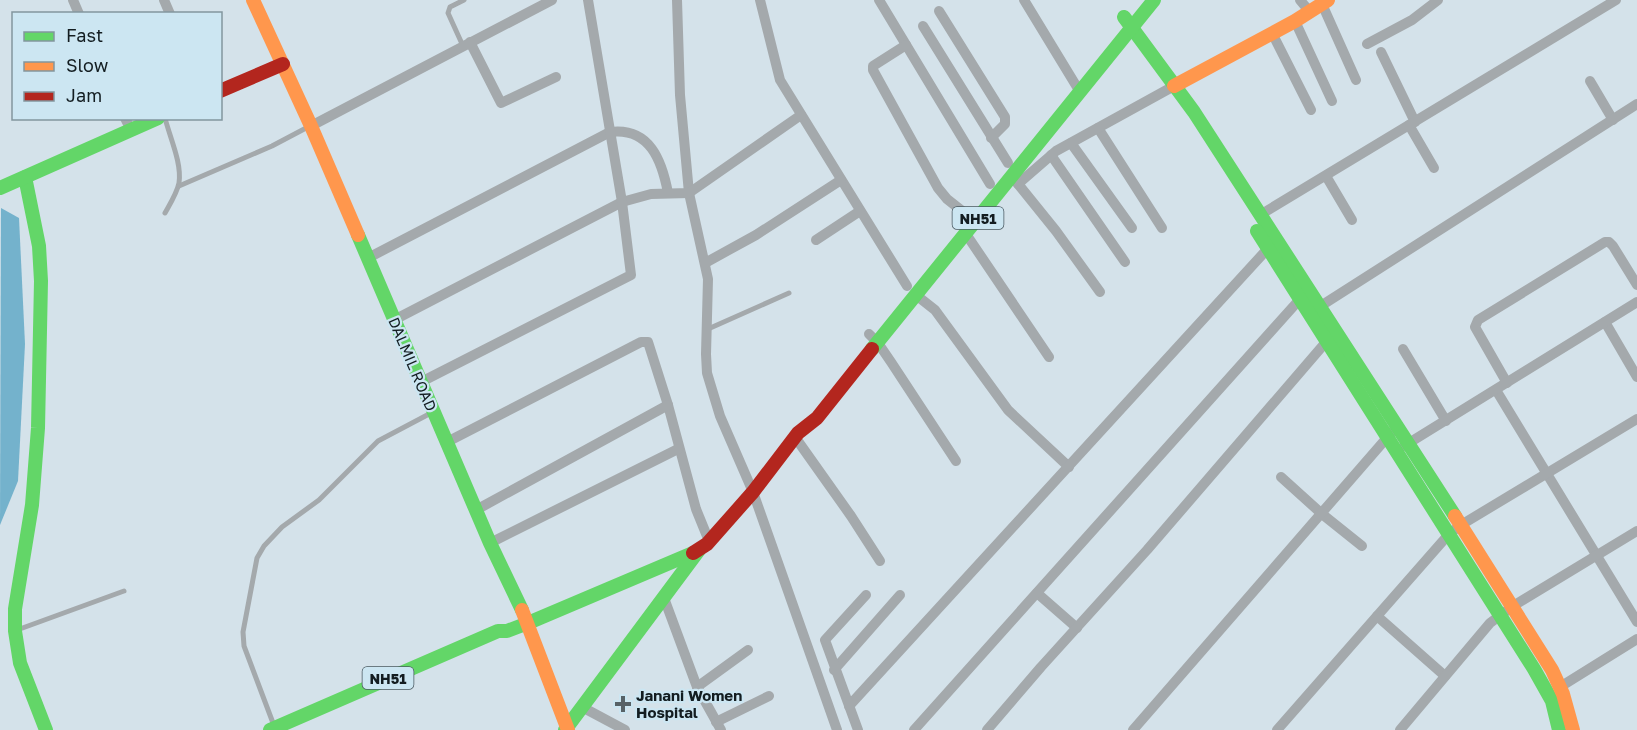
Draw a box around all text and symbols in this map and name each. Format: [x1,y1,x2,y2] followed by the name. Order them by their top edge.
[12,12,222,120] legend
[66,24,103,46] text: Fast
[66,54,109,76] text: Slow
[66,84,102,106] text: Jam
[952,207,1004,229] road number: NH51
[385,314,441,414] street label: DALMIL ROAD
[362,667,414,689] road number: NH51
[636,686,742,721] place label: Janani Women Hospital
[614,695,632,713] marker: Janani Women Hospital

